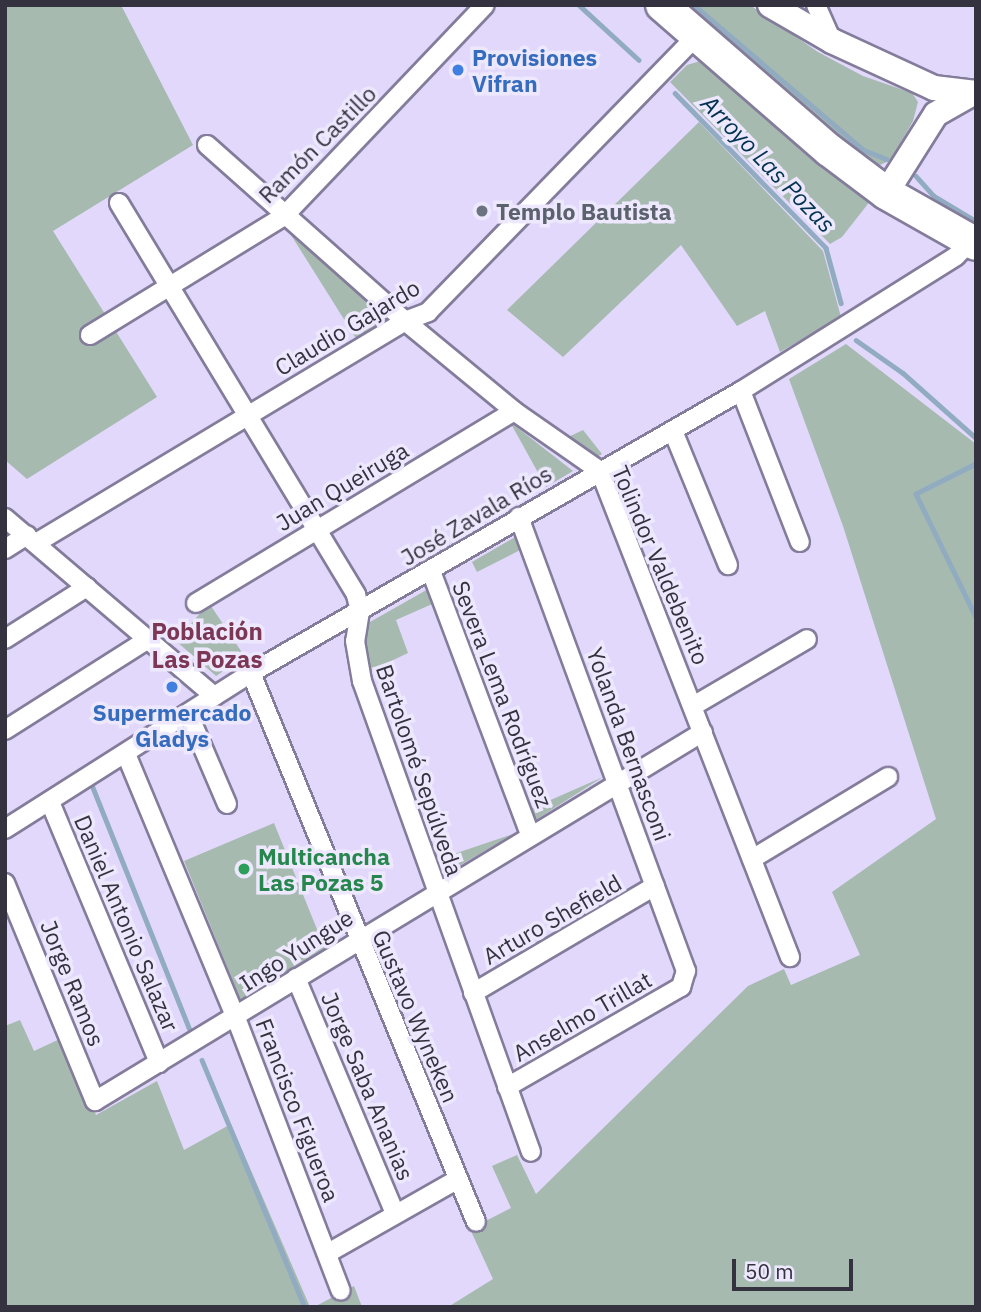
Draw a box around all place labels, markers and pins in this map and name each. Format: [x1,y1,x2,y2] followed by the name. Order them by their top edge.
[472,43,597,97] place label: Provisiones Vifran
[450,62,466,78] marker: Provisiones Vifran
[496,197,672,225] place label: Templo Bautista
[474,203,490,219] marker: Templo Bautista
[164,679,180,695] marker: Supermercado Gladys
[93,698,251,752] place label: Supermercado Gladys
[258,842,390,896] place label: Multicancha Las Pozas 5
[236,861,252,877] marker: Multicancha Las Pozas 5

